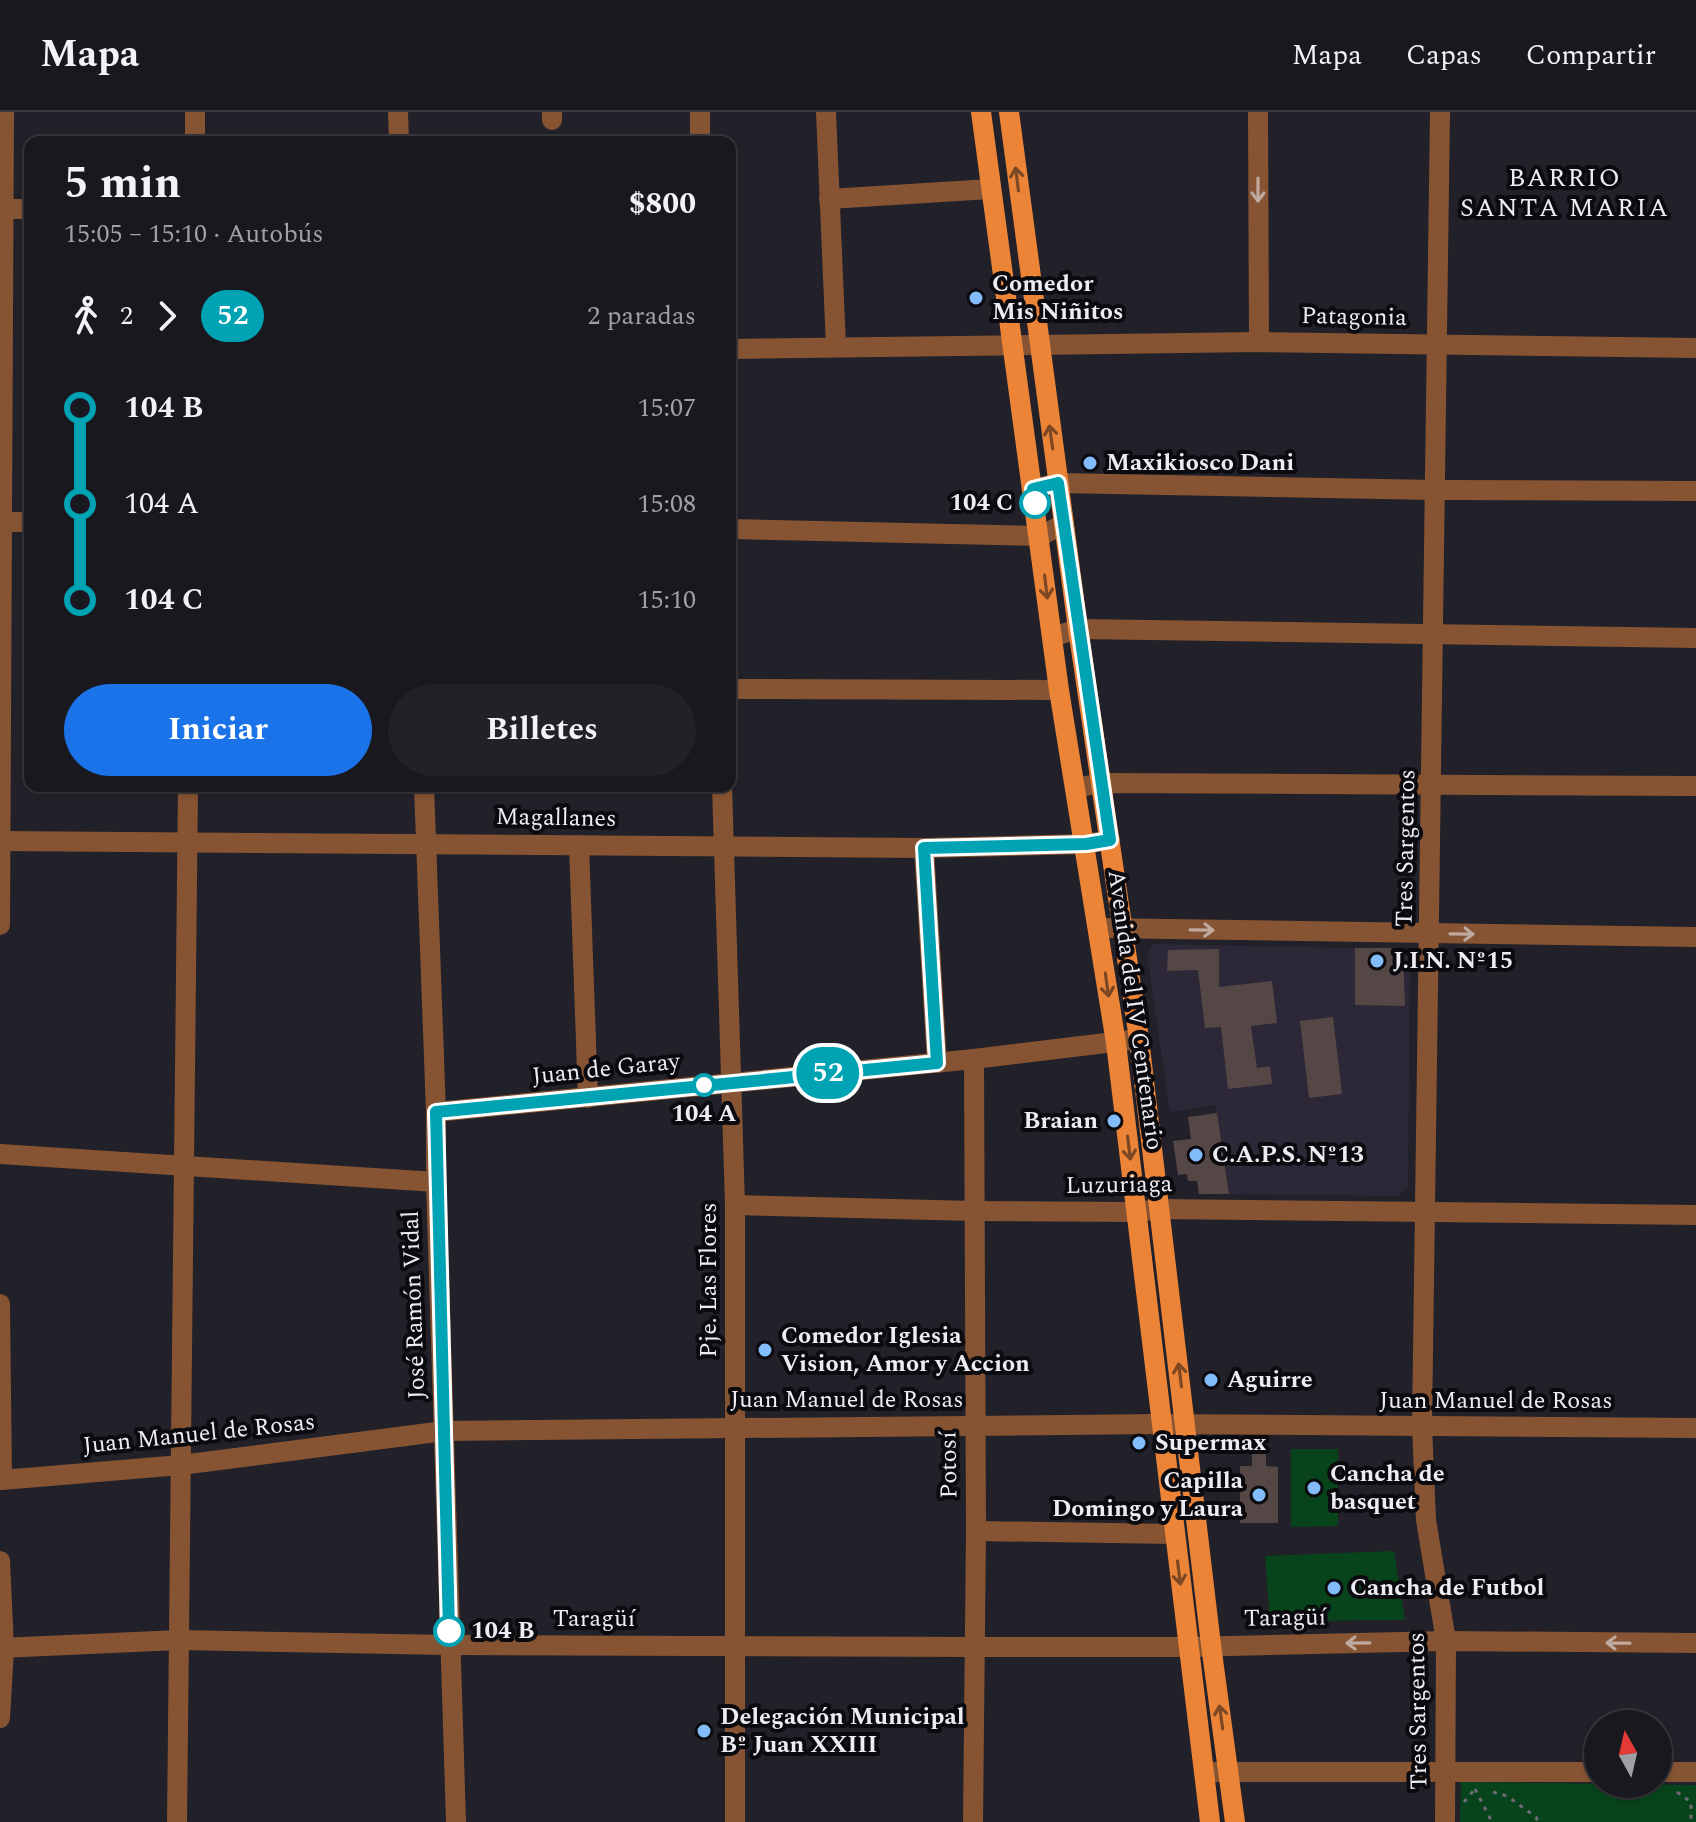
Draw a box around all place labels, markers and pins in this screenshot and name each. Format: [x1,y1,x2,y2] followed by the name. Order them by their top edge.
[992,266,1123,330] place label: Comedor Mis Niñitos
[967,289,985,307] marker: Comedor Mis Niñitos
[1106,445,1294,481] place label: Maxikiosco Dani
[1081,454,1099,472] marker: Maxikiosco Dani
[950,485,1013,521] place label: 104 C
[1020,488,1050,518] marker: 104 C
[1393,943,1513,979] place label: J.I.N. Nº15
[1368,952,1386,970] marker: J.I.N. Nº15
[693,1074,715,1096] marker: 104 A
[672,1096,737,1132] place label: 104 A
[1023,1103,1098,1139] place label: Braian
[1105,1112,1123,1130] marker: Braian
[1212,1137,1364,1173] place label: C.A.P.S. Nº13
[1187,1146,1205,1164] marker: C.A.P.S. Nº13
[781,1318,1030,1382] place label: Comedor Iglesia Vision, Amor y Accion
[756,1341,774,1359] marker: Comedor Iglesia Vision, Amor y Accion
[1227,1362,1313,1398] place label: Aguirre
[1202,1371,1220,1389] marker: Aguirre
[1155,1425,1267,1461] place label: Supermax
[1130,1434,1148,1452] marker: Supermax
[1330,1456,1445,1520] place label: Cancha de basquet
[1052,1463,1244,1527] place label: Capilla Domingo y Laura
[1305,1479,1323,1497] marker: Cancha de basquet
[1250,1486,1268,1504] marker: Capilla Domingo y Laura
[1350,1570,1545,1606] place label: Cancha de Futbol
[1325,1579,1343,1597] marker: Cancha de Futbol
[471,1613,534,1649] place label: 104 B
[434,1616,464,1646] marker: 104 B
[720,1699,965,1763] place label: Delegación Municipal Bº Juan XXIII
[695,1722,713,1740] marker: Delegación Municipal Bº Juan XXIII

